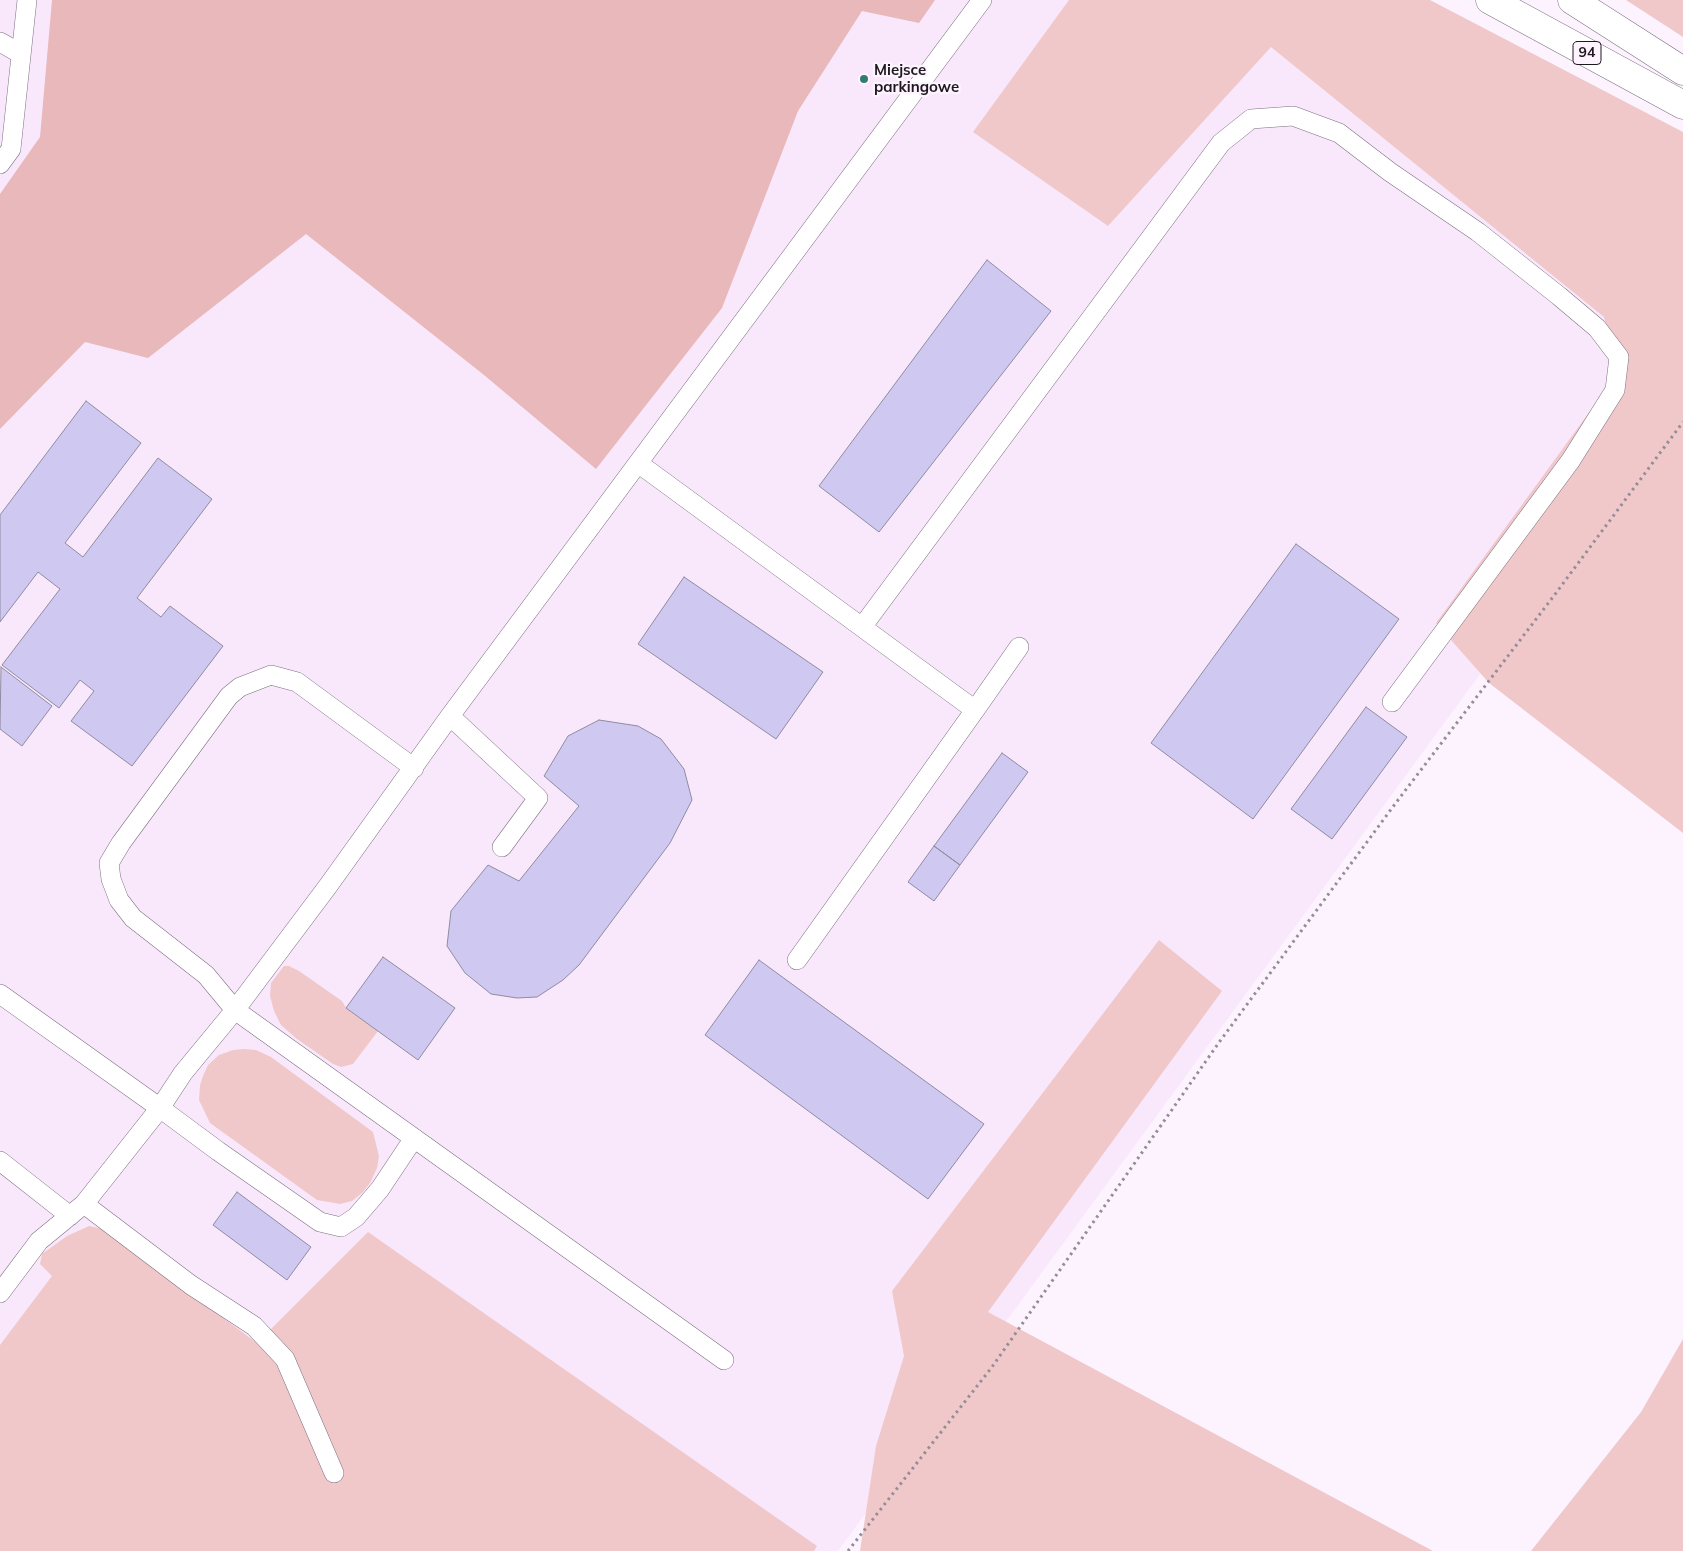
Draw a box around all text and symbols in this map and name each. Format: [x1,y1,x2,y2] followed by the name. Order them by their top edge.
[1573,42,1601,64] road number: 94
[874,61,959,96] place label: Miejsce parkingowe
[858,73,870,85] marker: Miejsce parkingowe

